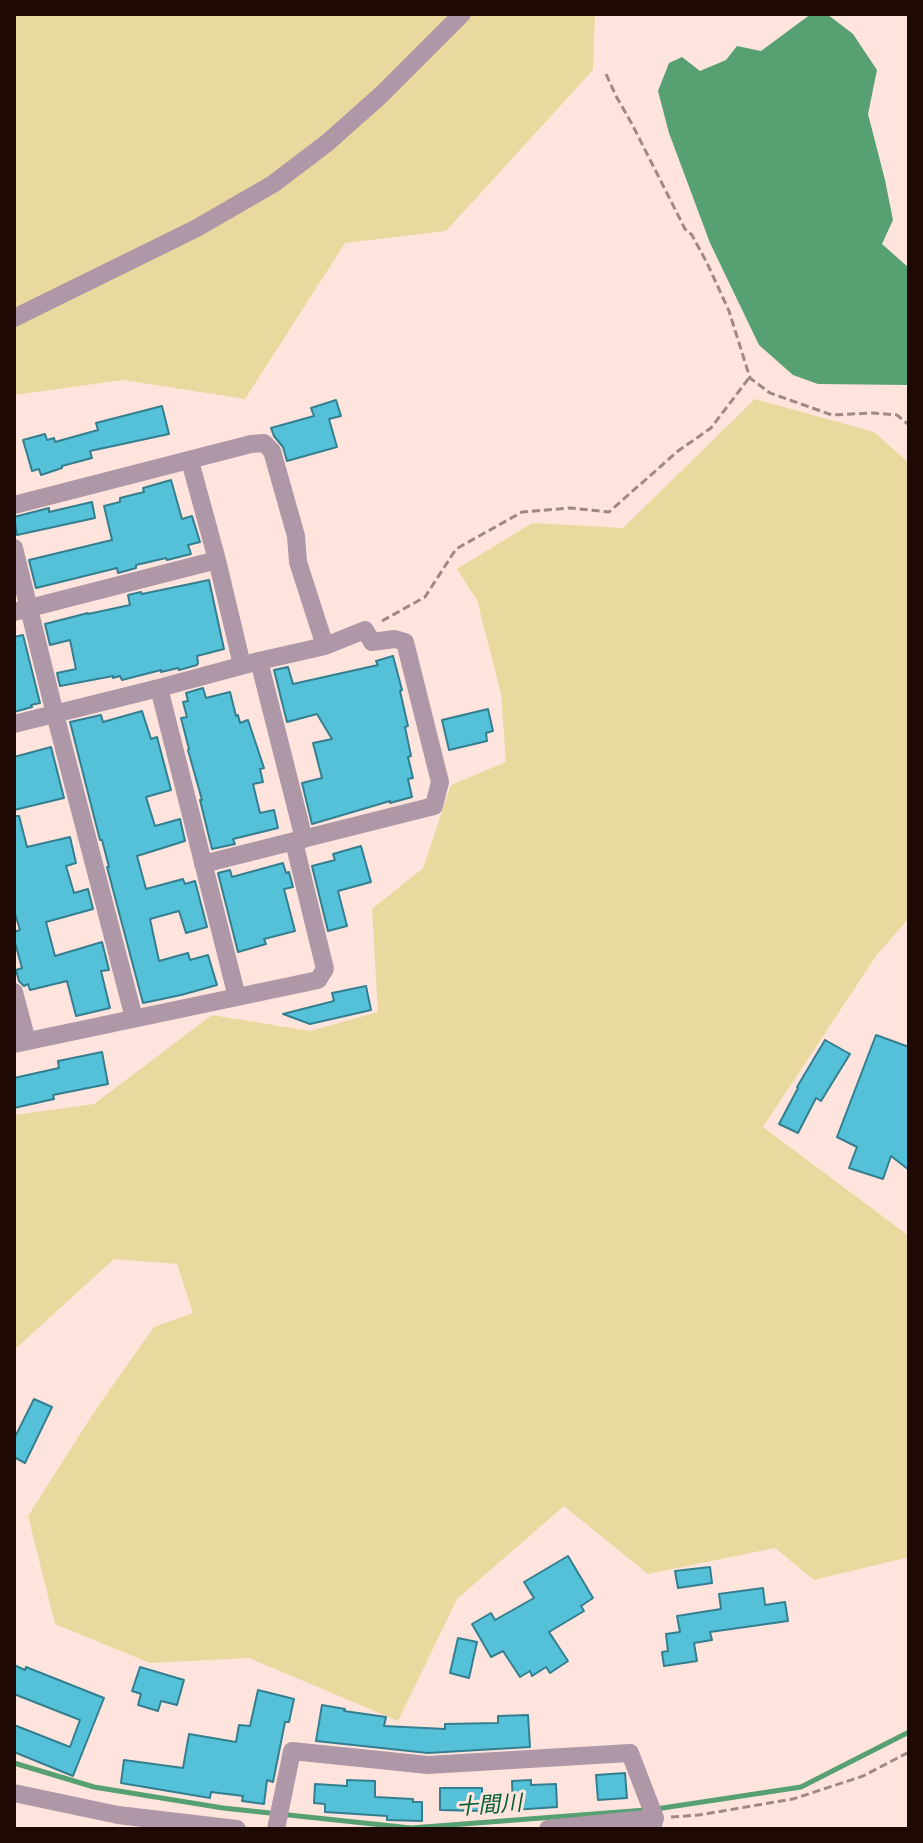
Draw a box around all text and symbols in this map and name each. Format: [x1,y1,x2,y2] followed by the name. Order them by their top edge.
[455,1791,523,1821] water label: 十間川

